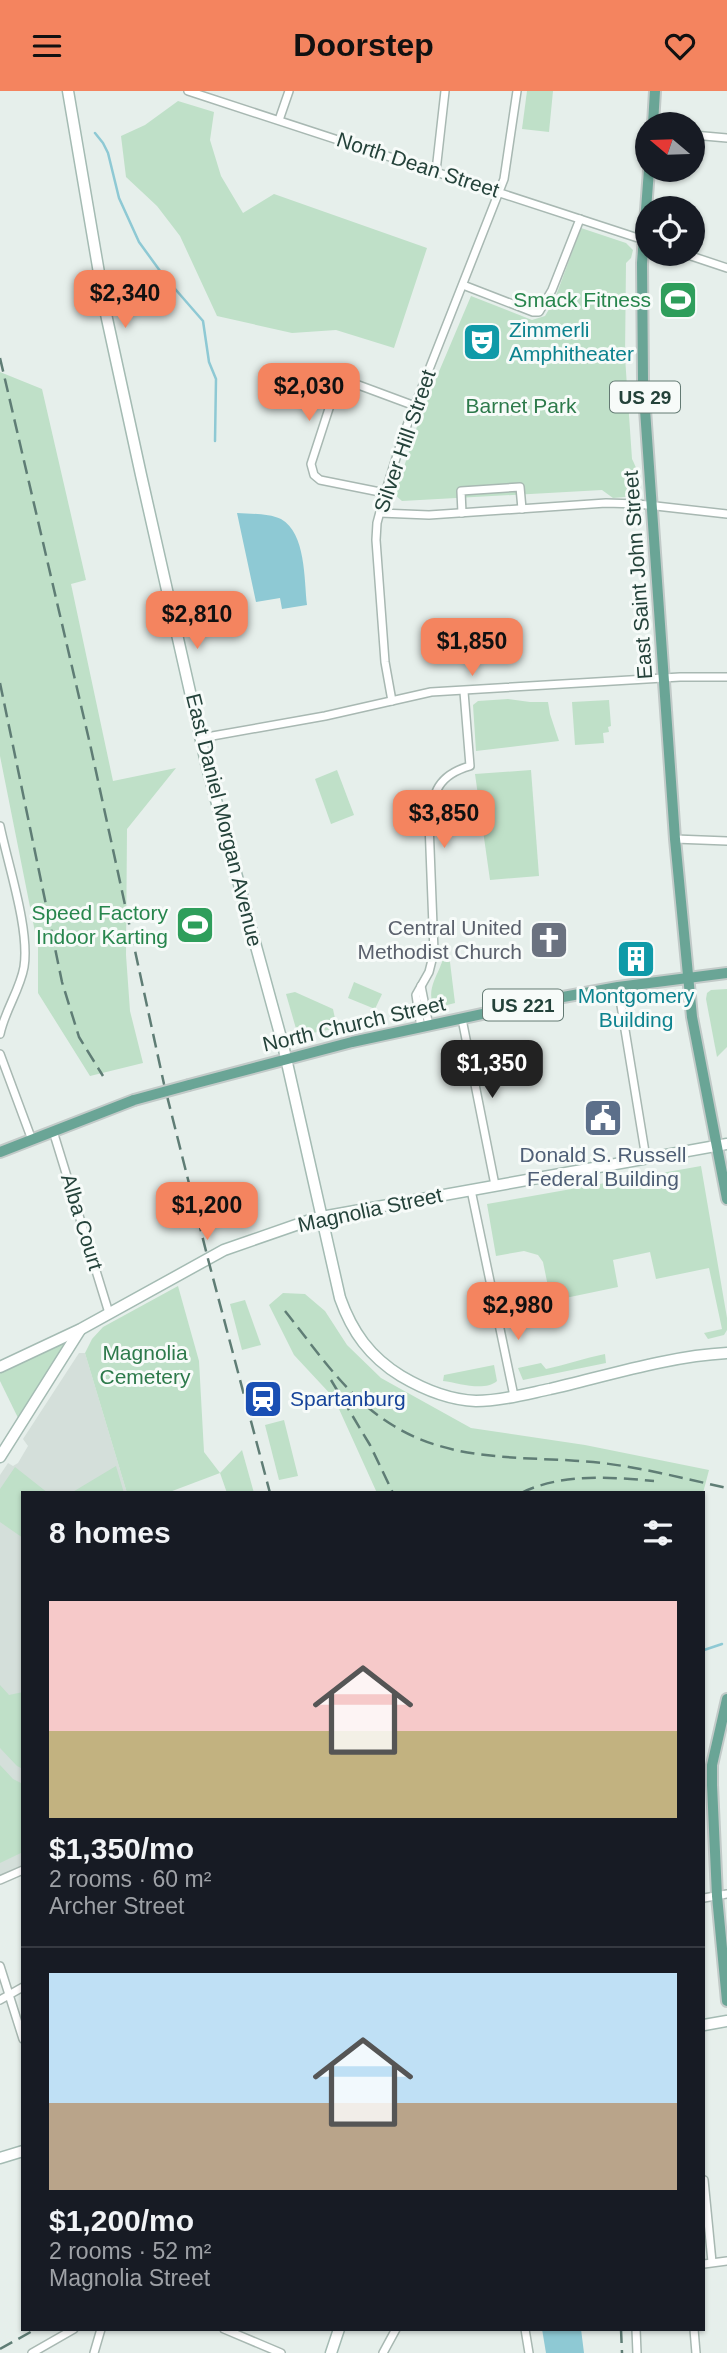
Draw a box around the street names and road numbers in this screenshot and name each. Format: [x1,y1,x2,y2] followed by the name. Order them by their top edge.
[334,127,502,202] street label: North Dean Street
[369,366,440,515] street label: Silver Hill Street
[610,381,680,413] road number: US 29
[619,470,656,680] street label: East Saint John Street
[182,691,267,949] street label: East Daniel Morgan Avenue
[483,989,563,1021] road number: US 221
[260,991,448,1056] street label: North Church Street
[57,1171,108,1273] street label: Alba Court
[296,1183,444,1236] street label: Magnolia Street

